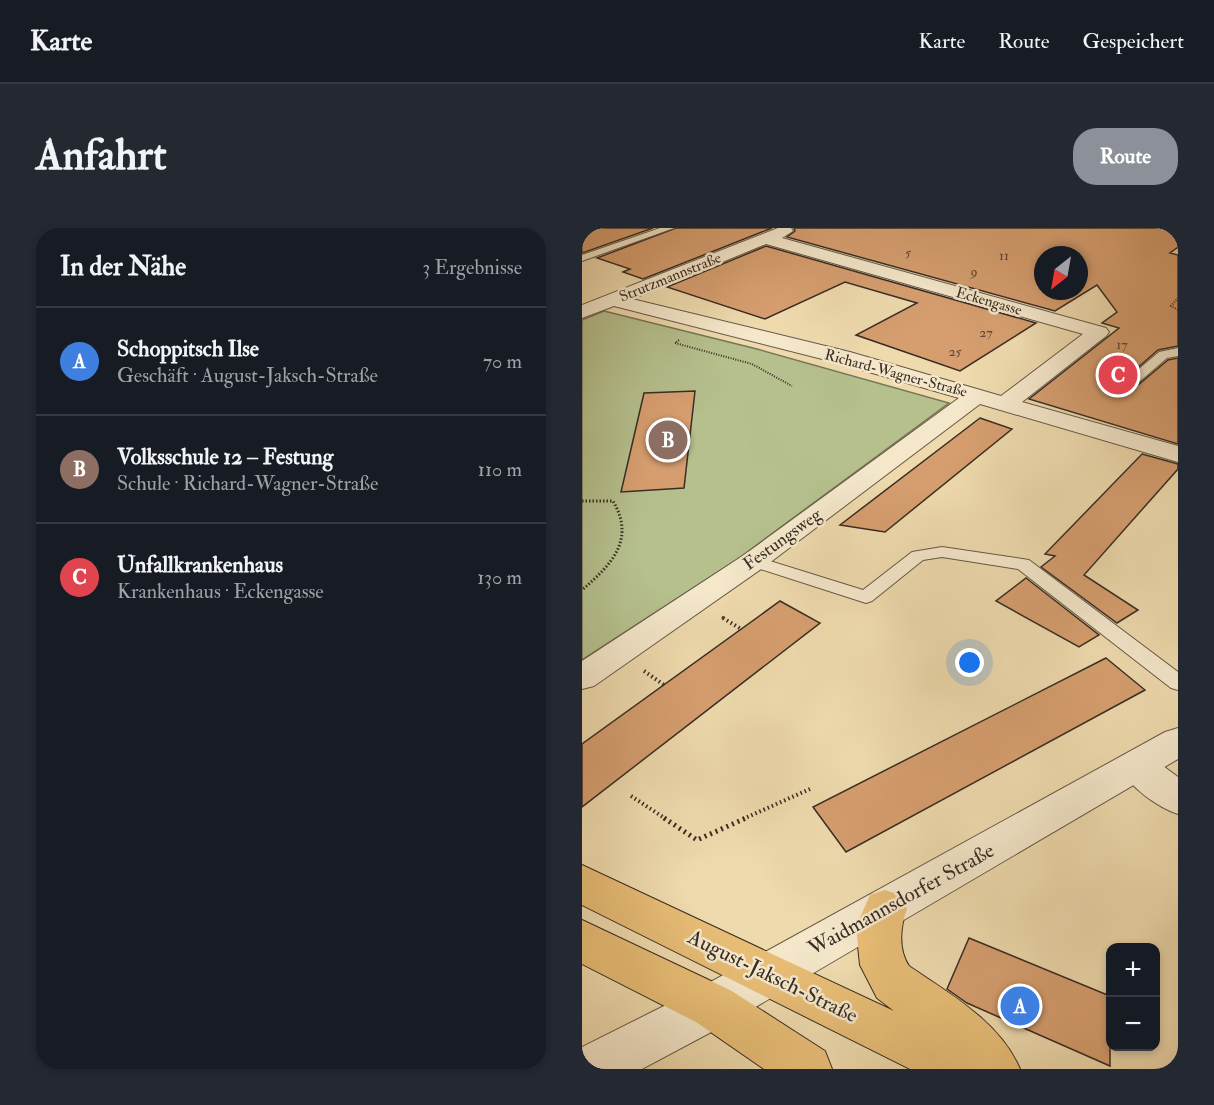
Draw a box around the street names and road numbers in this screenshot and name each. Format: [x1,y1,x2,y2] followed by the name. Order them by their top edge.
[617,248,724,307] street label: Strutzmannstraße
[954,283,1024,320] street label: Eckengasse
[823,345,969,402] street label: Richard-Wagner-Straße
[739,503,827,576] street label: Festungsweg
[803,837,999,962] street label: Waidmannsdorfer Straße
[683,923,862,1029] street label: August-Jaksch-Straße

